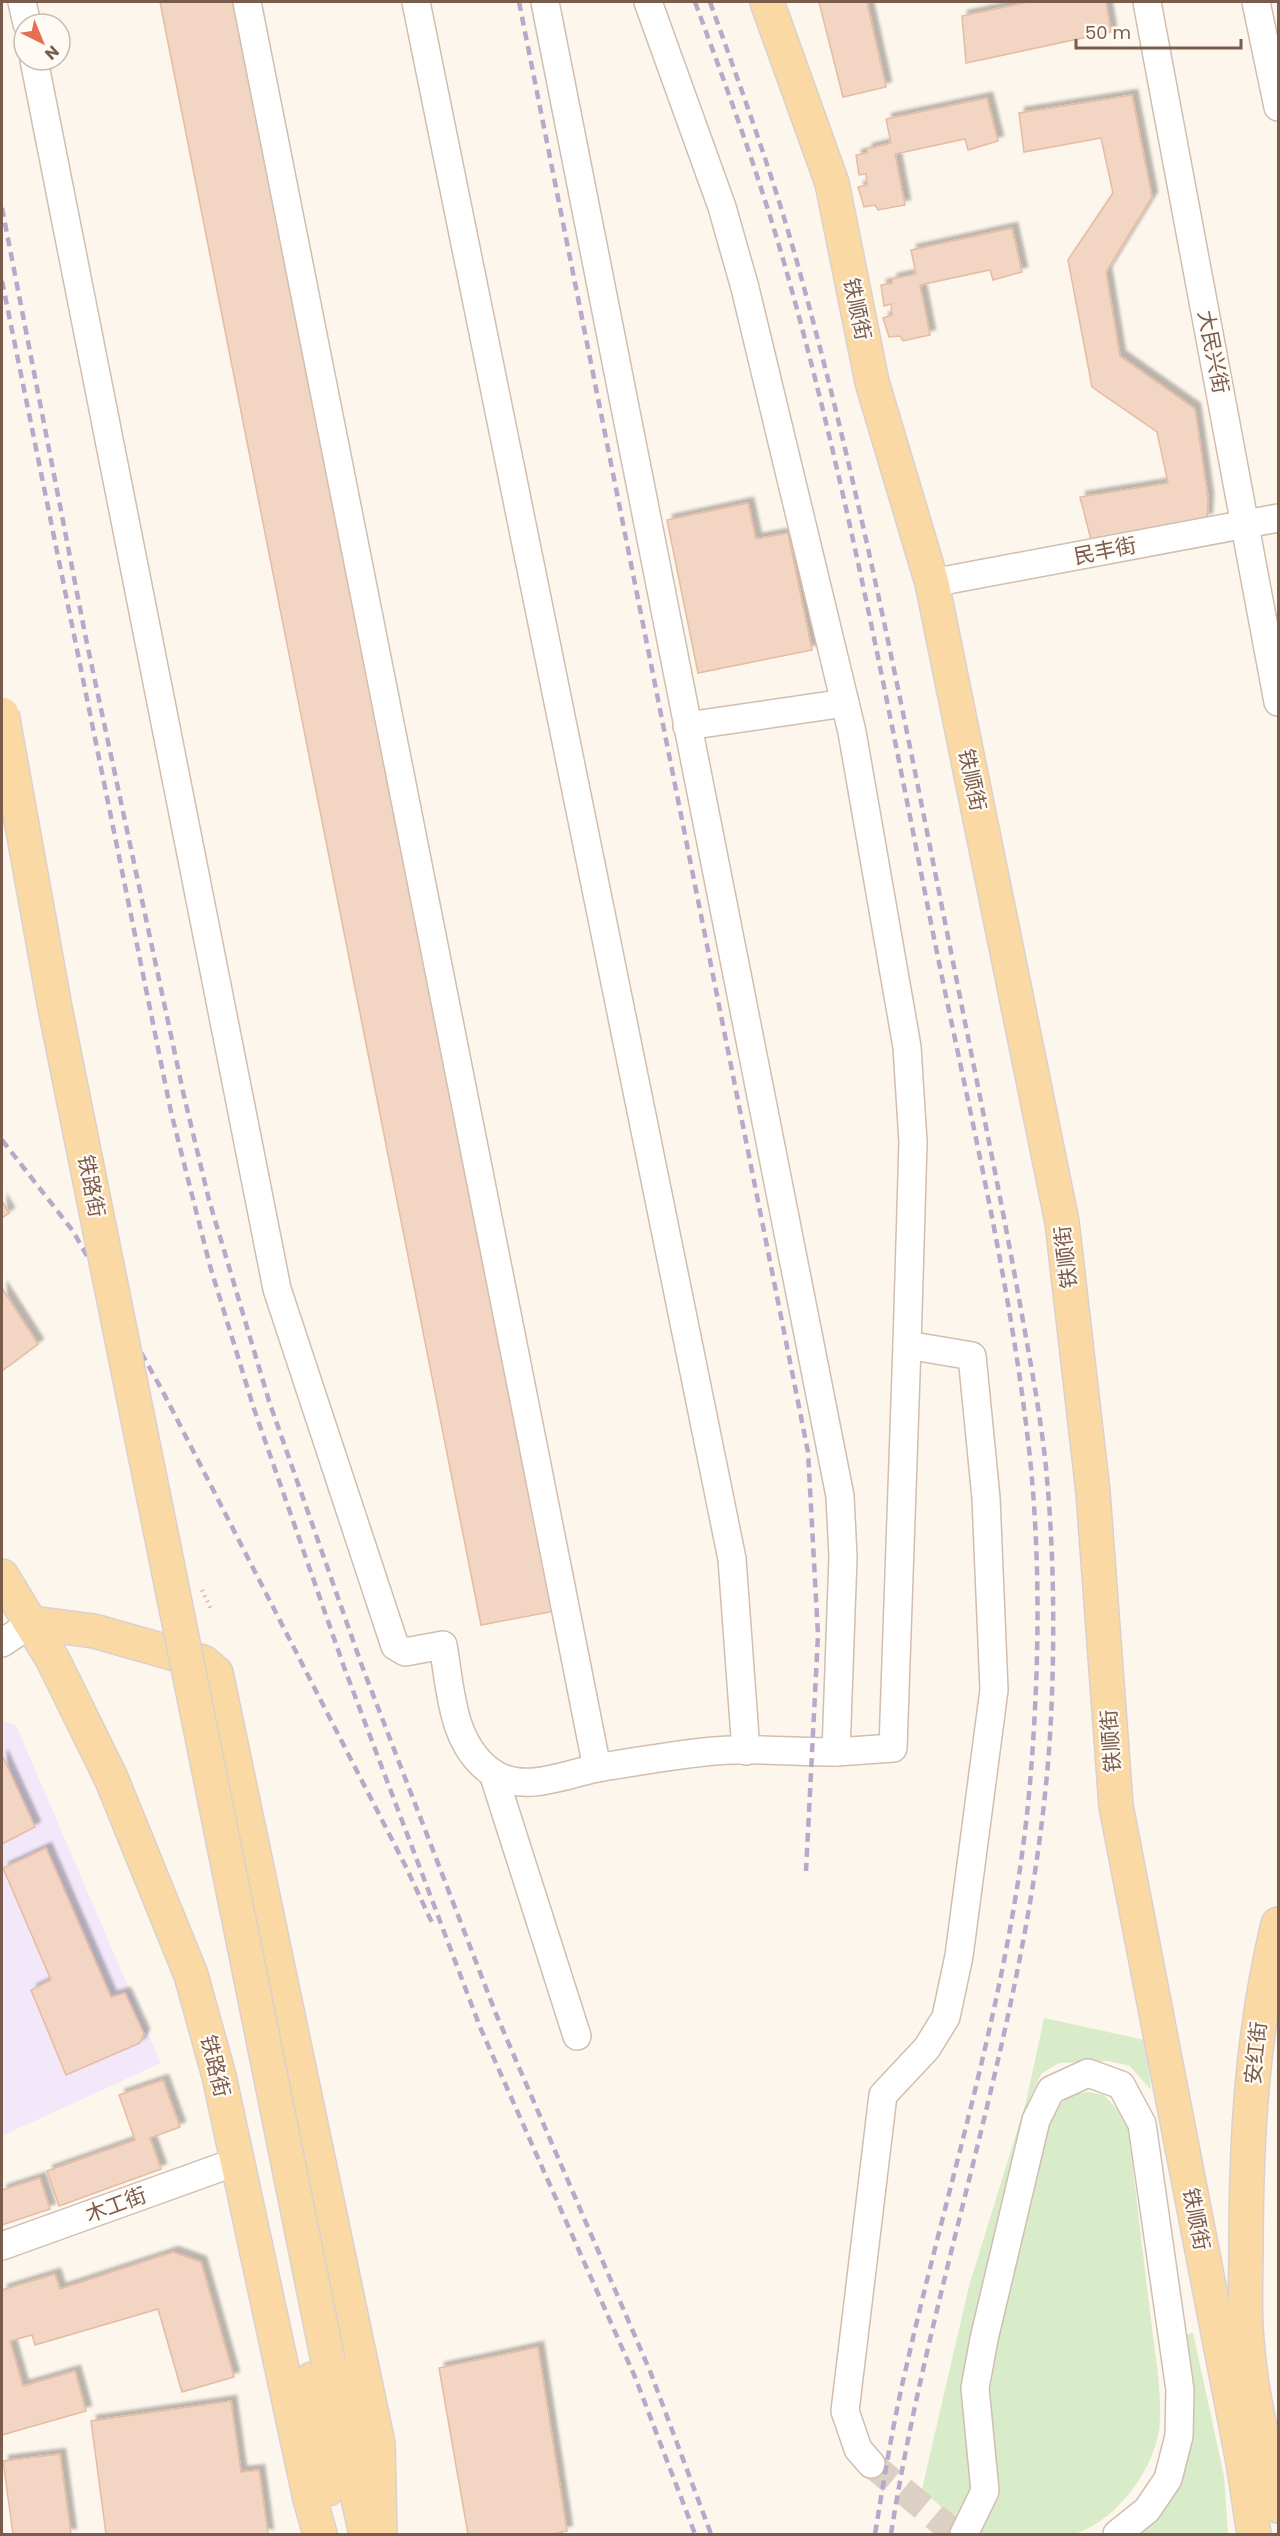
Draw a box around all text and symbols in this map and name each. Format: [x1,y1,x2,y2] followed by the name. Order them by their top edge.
[12,12,72,72] north arrow
[1076,12,1241,50] scale bar
[1085,20,1131,45] text: 50 m
[40,40,64,65] text: N
[837,275,878,343] street label: 铁顺街
[1191,308,1236,396] street label: 大民兴街
[1071,530,1139,571] street label: 民丰街
[952,746,993,814] street label: 铁顺街
[71,1152,112,1220] street label: 铁路街
[1047,1224,1084,1290] street label: 铁顺街
[1094,1709,1127,1773] street label: 铁顺街
[1238,2020,1273,2086] street label: 安红街
[194,2032,237,2100] street label: 铁路街
[81,2180,150,2229] street label: 木工街
[1176,2185,1217,2253] street label: 铁顺街

